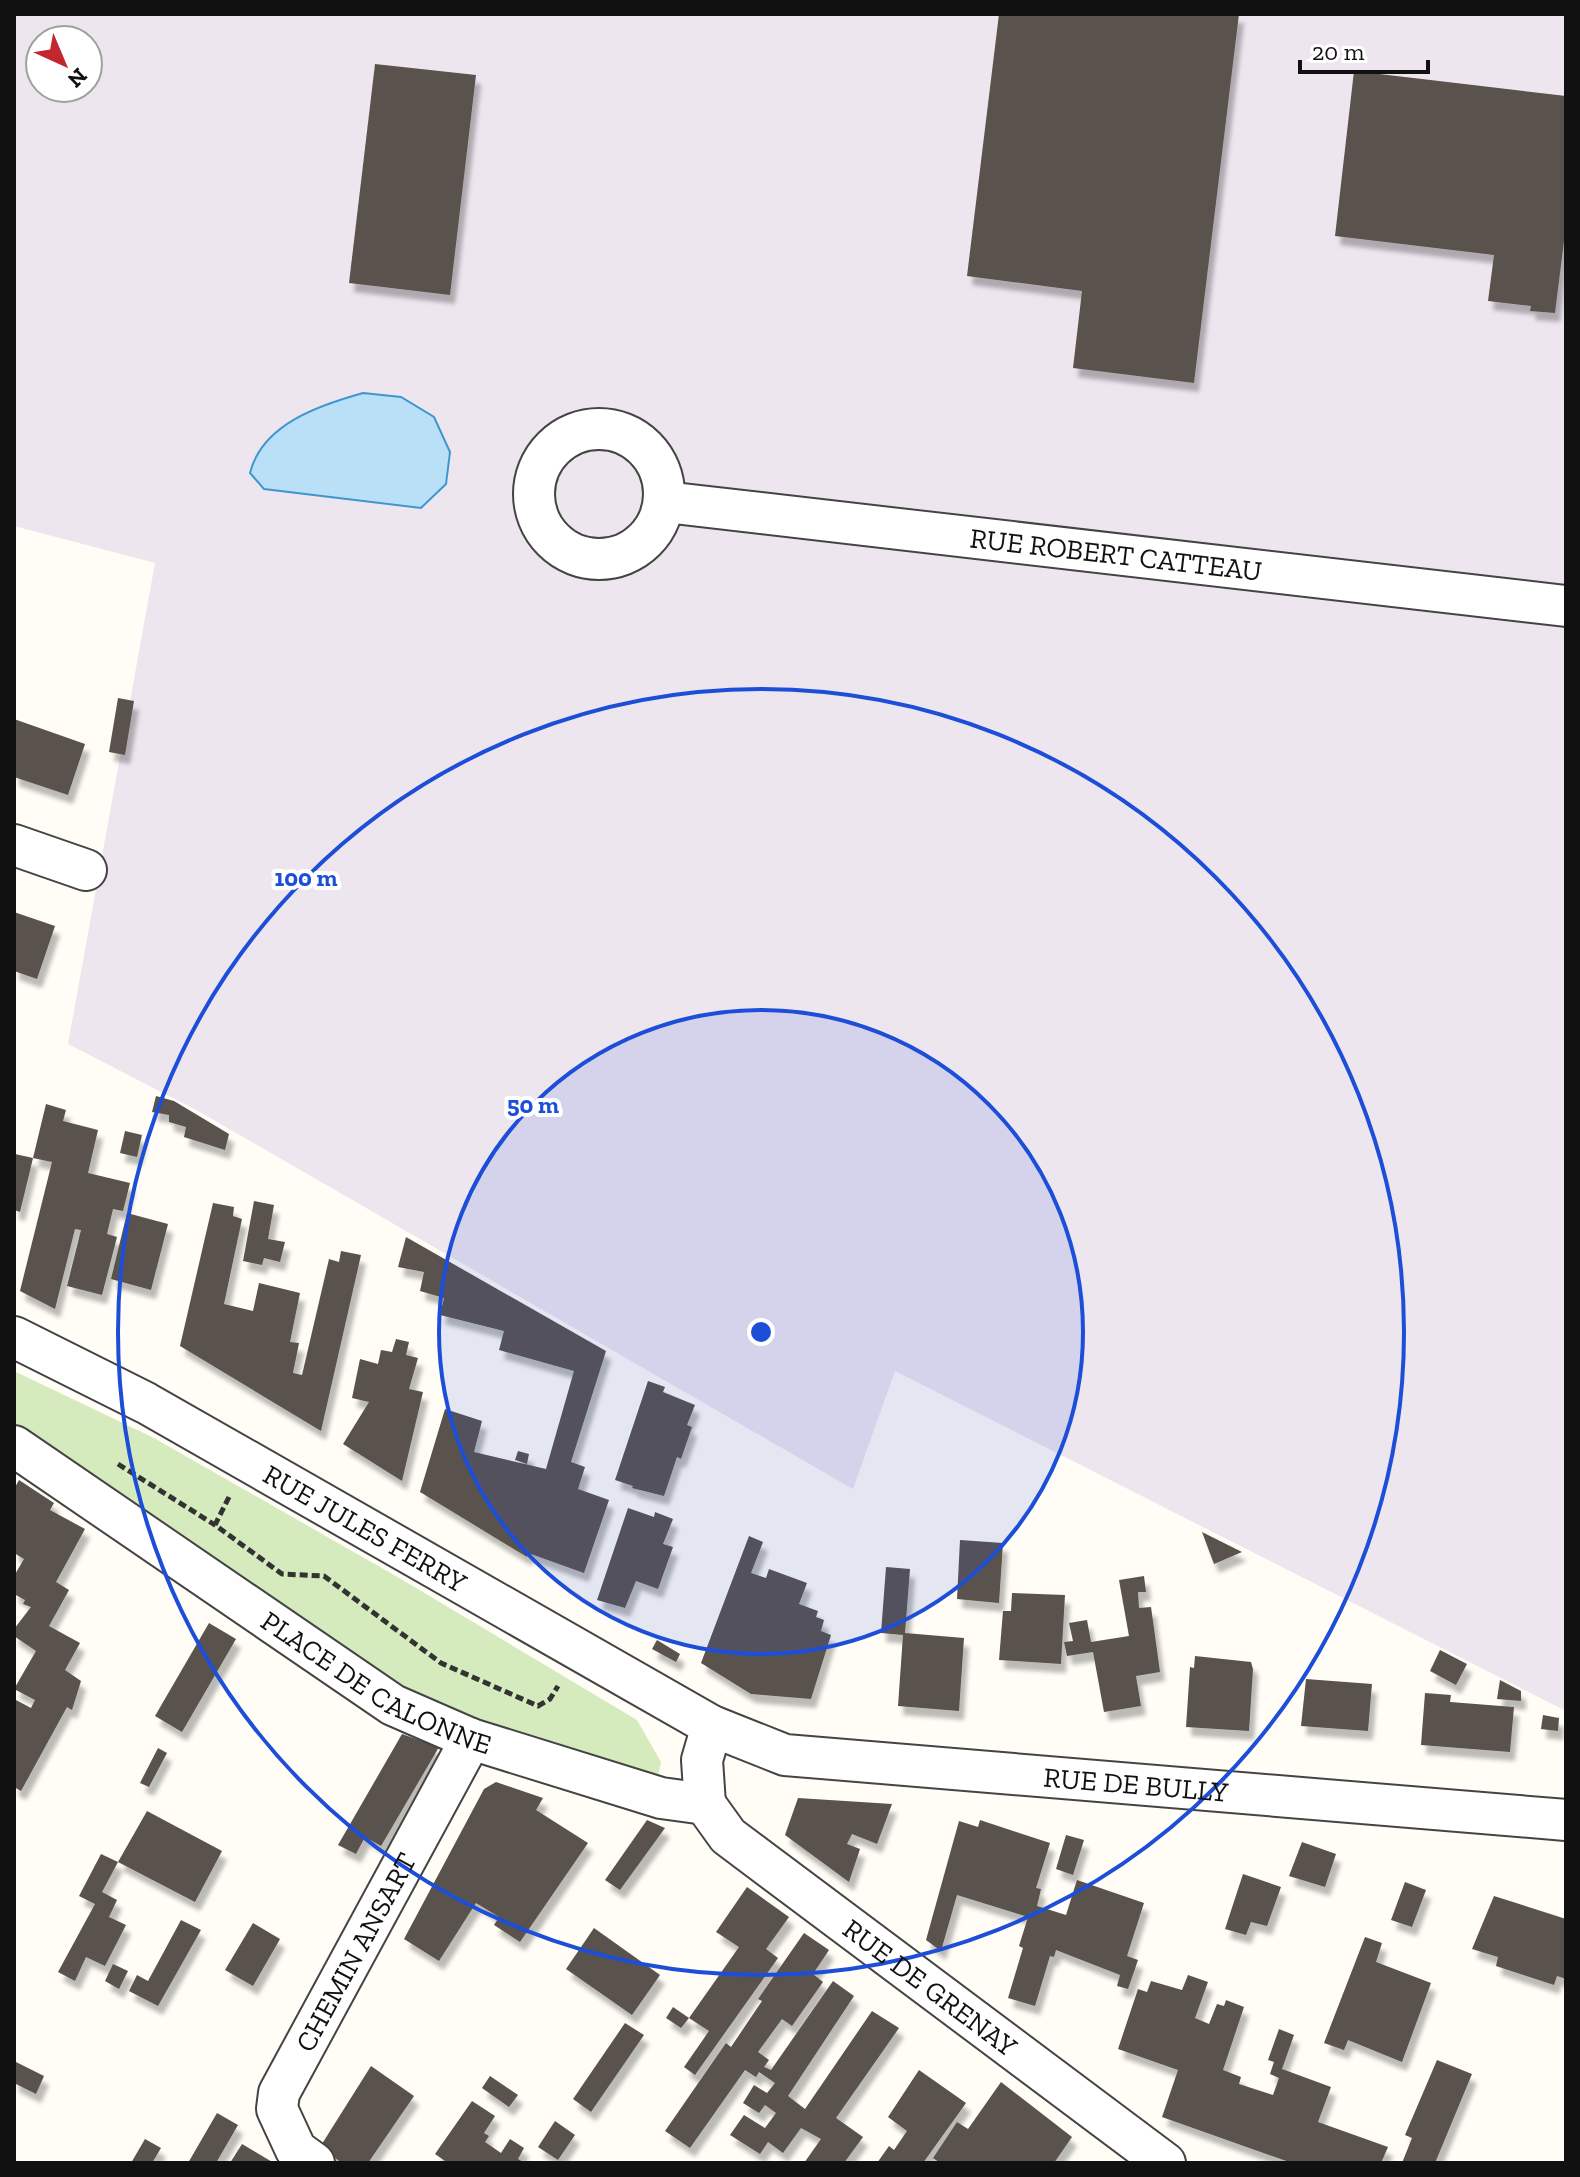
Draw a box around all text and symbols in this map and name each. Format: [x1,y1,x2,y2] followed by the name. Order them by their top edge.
[24,24,104,104] north arrow
[1300,24,1428,74] scale bar
[1312,37,1365,66] text: 20 m
[62,63,93,94] text: N
[968,521,1264,587] street label: RUE ROBERT CATTEAU
[275,863,337,892] text: 100 m
[507,1090,559,1119] text: 50 m
[747,1318,775,1346] centre of rings
[258,1457,473,1599] street label: RUE JULES FERRY
[255,1604,495,1761] street label: PLACE DE CALONNE
[1042,1760,1231,1808] street label: RUE DE BULLY
[288,1847,423,2057] street label: CHEMIN ANSART
[837,1912,1024,2064] street label: RUE DE GRENAY

